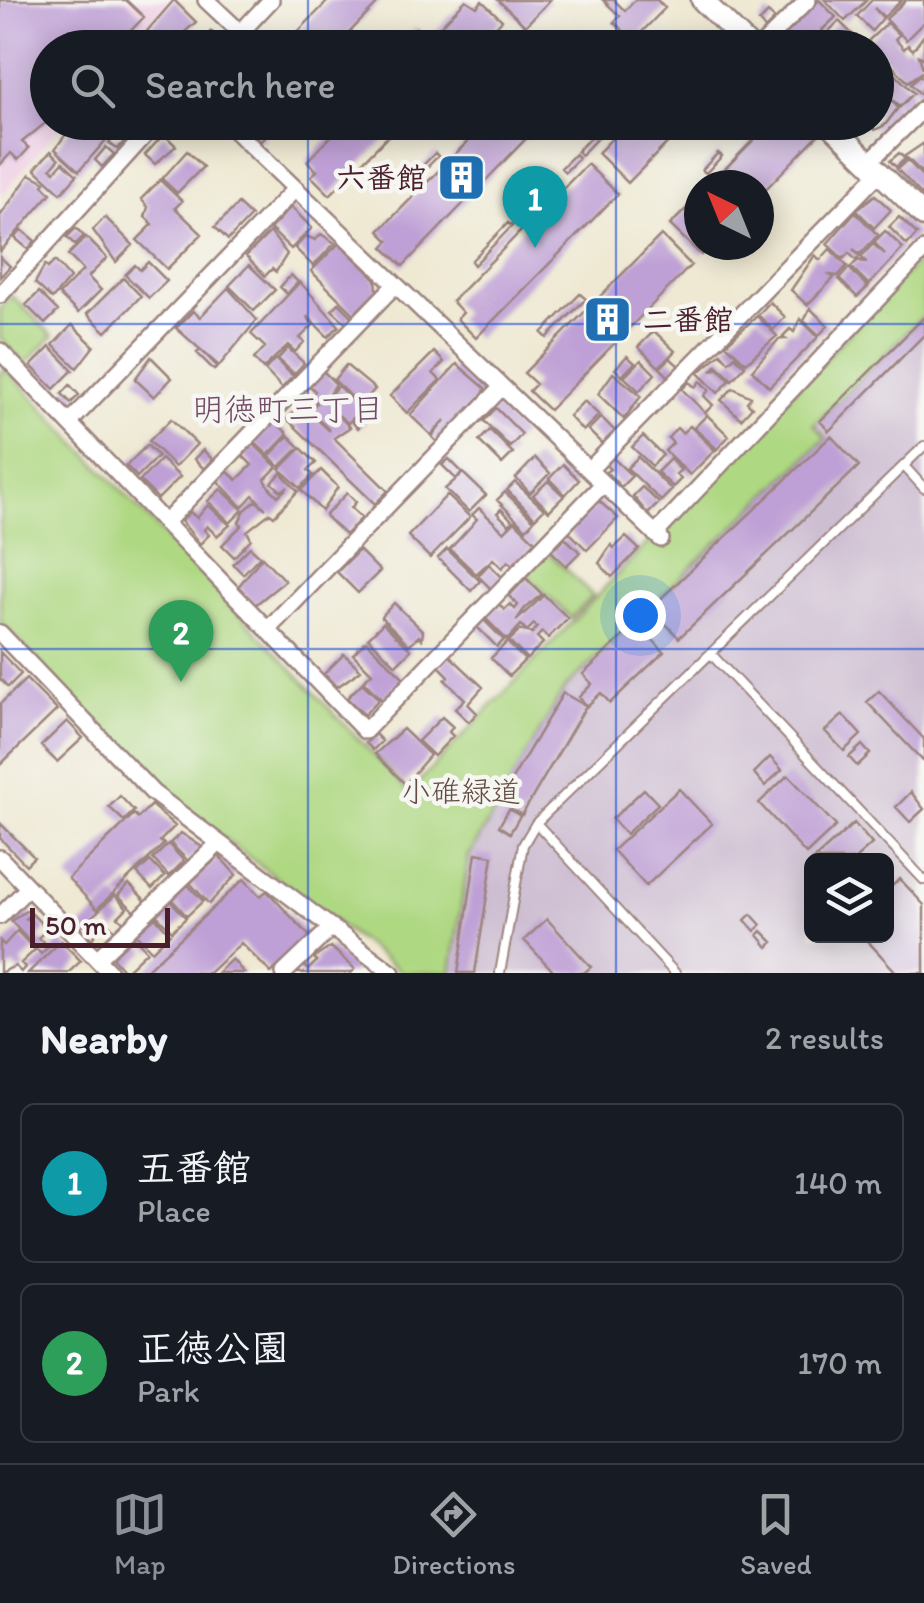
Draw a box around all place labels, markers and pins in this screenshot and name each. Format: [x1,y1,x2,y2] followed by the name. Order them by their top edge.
[435,151,487,203] building icon: 六番館
[336,159,426,196] place label: 六番館
[502,166,568,248] pin: 1
[582,293,634,345] building icon: 二番館
[643,301,733,338] place label: 二番館
[148,600,214,682] pin: 2

